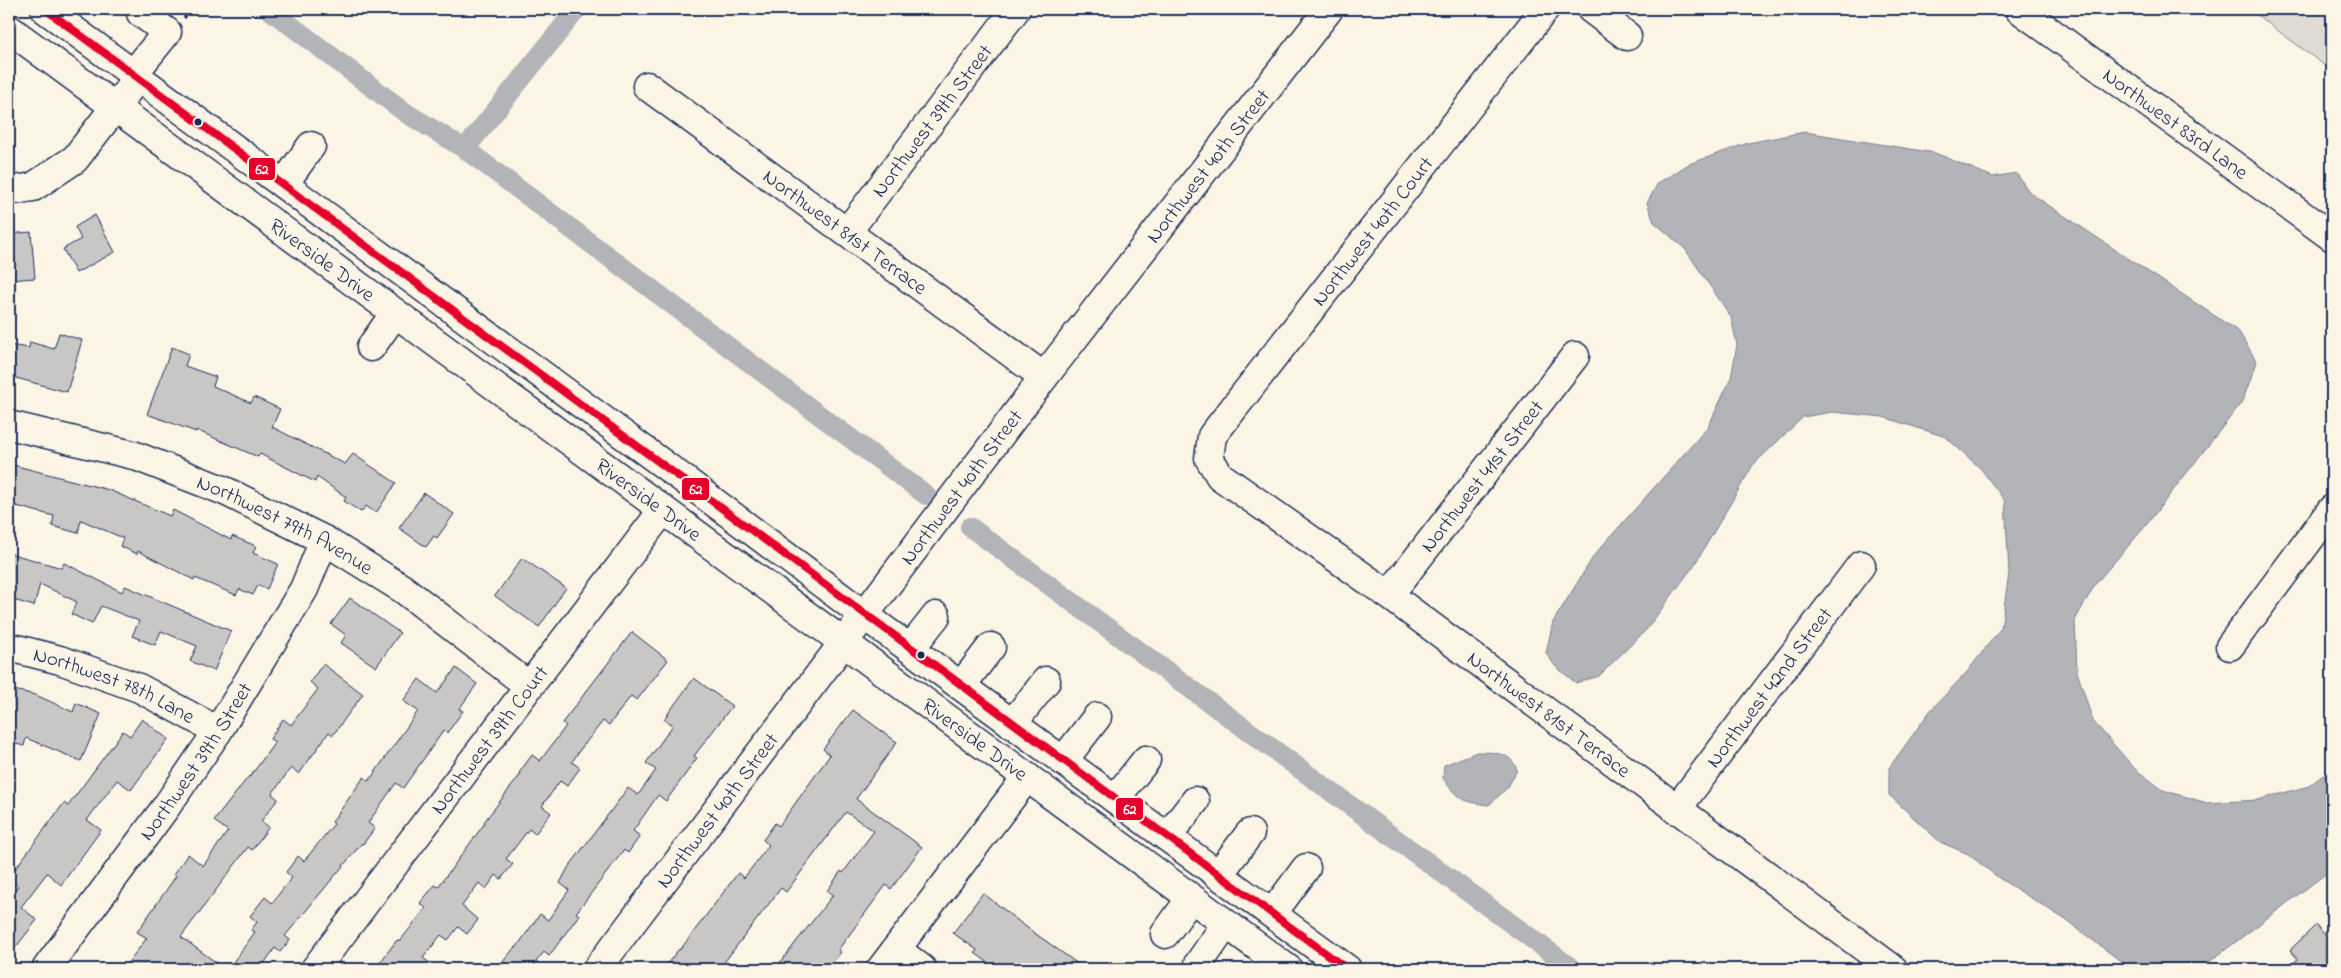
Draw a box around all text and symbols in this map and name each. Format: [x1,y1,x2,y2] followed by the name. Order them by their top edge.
[865,39,1001,204] street label: Northwest 39th Street
[2096,62,2254,189] street label: Northwest 83rd Lane
[1140,84,1279,250] street label: Northwest 40th Street
[193,117,203,127] unlabelled marker
[1305,151,1442,313] street label: Northwest 40th Court
[248,157,276,181] line badge: 62
[254,160,269,181] text: 62
[756,163,933,304] street label: Northwest 81st Terrace
[262,212,381,310] street label: Riverside Drive
[1414,394,1552,560] street label: Northwest 41st Street
[894,404,1031,572] street label: Northwest 40th Street
[588,452,707,550] street label: Riverside Drive
[192,468,379,584] street label: Northwest 79th Avenue
[681,477,710,501] line badge: 62
[688,480,703,501] text: 62
[1700,602,1841,775] street label: Northwest 42nd Street
[30,641,200,733] street label: Northwest 78th Lane
[1460,645,1637,787] street label: Northwest 81st Terrace
[916,650,926,660] unlabelled marker
[424,660,557,822] street label: Northwest 39th Court
[133,677,261,848] street label: Northwest 39th Street
[915,692,1034,790] street label: Riverside Drive
[650,727,787,895] street label: Northwest 40th Street
[1115,797,1144,821] line badge: 62
[1122,800,1137,821] text: 62

